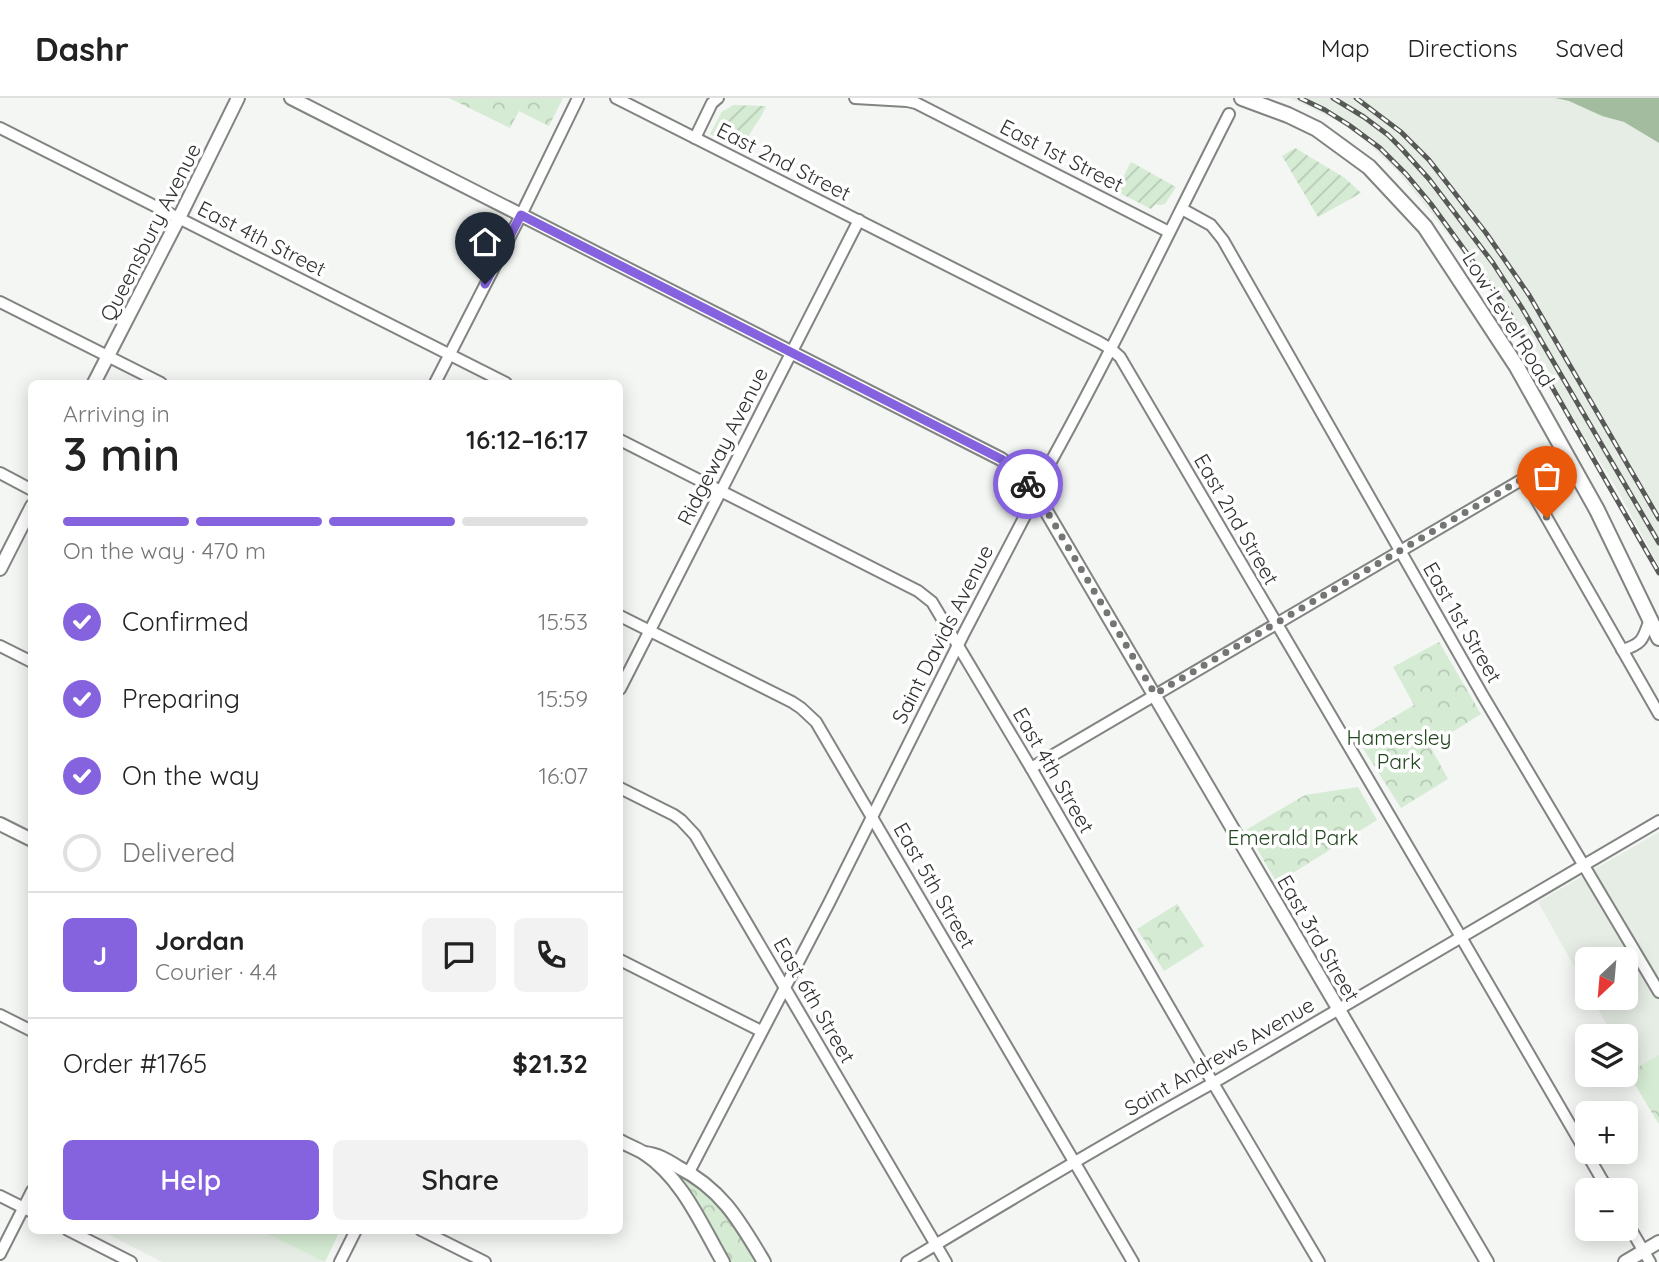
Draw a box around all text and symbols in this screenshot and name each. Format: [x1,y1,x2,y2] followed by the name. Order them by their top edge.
[35,28,129,69] text: Dashr
[1321,33,1370,63] text: Map
[1408,33,1518,63] text: Directions
[1556,33,1624,63] text: Saved
[996,113,1128,197] street label: East 1st Street
[713,116,855,206] street label: East 2nd Street
[94,139,206,325] street label: Queensbury Avenue
[193,194,331,282] street label: East 4th Street
[455,212,515,284] pin
[466,223,504,261] icon: home
[1457,247,1561,391] street label: Low Level Road
[671,363,773,529] street label: Ridgeway Avenue
[63,399,170,428] text: Arriving in
[466,423,588,456] text: 16:12–16:17
[63,425,180,483] text: 3 min
[1517,446,1577,518] pin
[993,449,1063,519] courier
[1189,449,1285,589] street label: East 2nd Street
[1528,457,1566,495] icon: bag
[1009,465,1047,503] icon: bike
[63,536,266,565] text: On the way · 470 m
[886,540,998,728] street label: Saint Davids Avenue
[1418,557,1508,687] street label: East 1st Street
[63,603,101,641] icon: check
[122,605,249,638] text: Confirmed
[538,607,588,636] text: 15:53
[63,680,101,718] icon: check
[122,682,240,715] text: Preparing
[537,684,588,713] text: 15:59
[1008,703,1100,837] street label: East 4th Street
[1346,724,1452,774] park label: Hamersley Park
[63,757,101,795] icon: check
[122,759,260,792] text: On the way
[539,761,588,790] text: 16:07
[888,817,982,953] street label: East 5th Street
[1227,824,1359,850] park label: Emerald Park
[122,836,235,869] text: Delivered
[1272,870,1366,1006] street label: East 3rd Street
[422,918,496,992] button: chat
[514,918,588,992] button: phone
[155,924,244,957] text: Jordan
[769,933,861,1067] street label: East 6th Street
[93,939,107,972] text: J
[1575,947,1638,1010] north arrow
[1575,947,1638,1241] map controls
[155,957,277,986] text: Courier · 4.4
[1119,991,1319,1121] street label: Saint Andrews Avenue
[1575,1024,1638,1087] button: layers
[63,1047,207,1080] text: Order #1765
[512,1047,588,1080] text: $21.32
[1575,1101,1638,1164] button: +
[63,1140,319,1220] button: Help
[333,1140,588,1220] button: Share
[1575,1178,1638,1241] button: −

